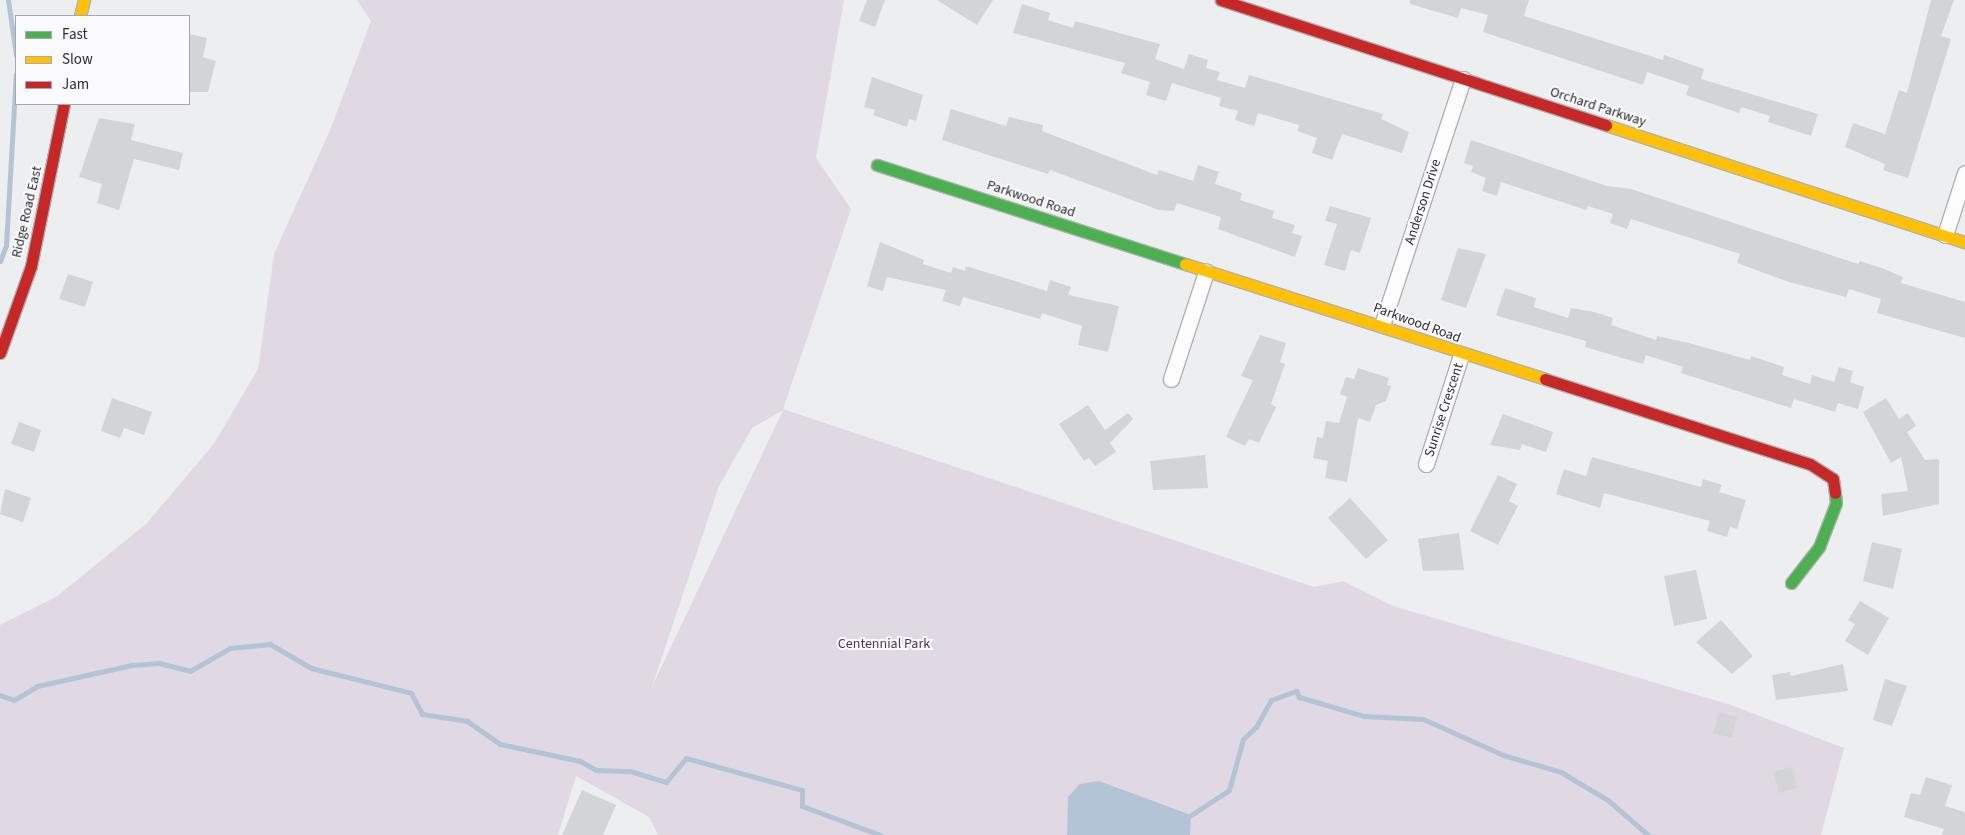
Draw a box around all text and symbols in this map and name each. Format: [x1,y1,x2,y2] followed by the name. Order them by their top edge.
[15,15,190,105] legend
[62,24,88,45] text: Fast
[62,49,93,70] text: Slow
[62,74,89,95] text: Jam
[1548,84,1648,130] street label: Orchard Parkway
[1401,157,1445,247] street label: Anderson Drive
[8,165,46,259] street label: Ridge Road East
[985,177,1077,221] street label: Parkwood Road
[1371,299,1463,347] street label: Parkwood Road
[1421,361,1467,459] street label: Sunrise Crescent
[838,636,930,652] park label: Centennial Park

